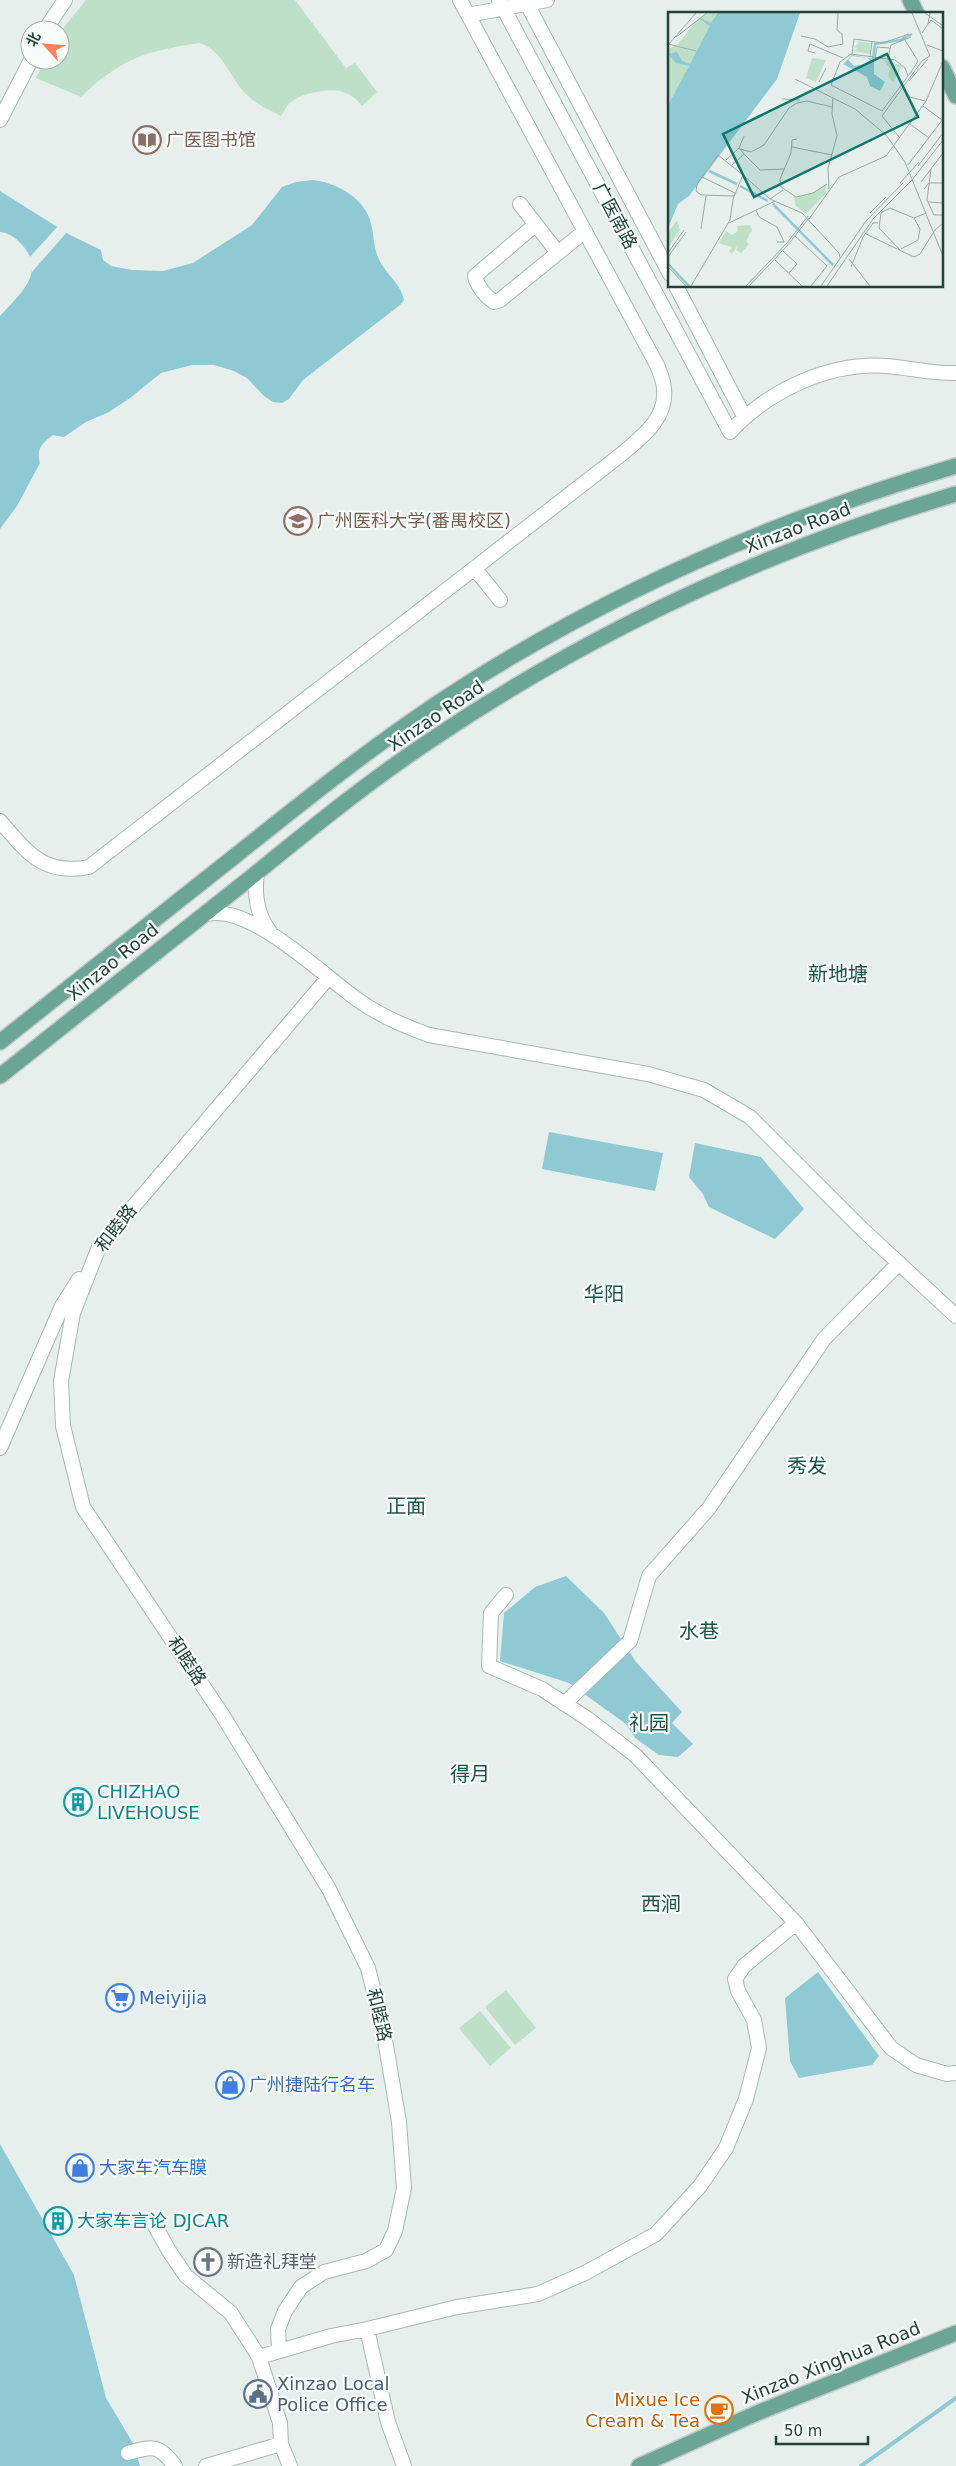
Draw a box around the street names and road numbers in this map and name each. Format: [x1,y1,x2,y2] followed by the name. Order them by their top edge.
[589,179,642,252] street label: 广医南路
[742,498,853,557] street label: Xinzao Road
[384,676,488,755] street label: Xinzao Road
[63,918,162,1005] street label: Xinzao Road
[91,1200,141,1255] street label: 和睦路
[164,1632,211,1689] street label: 和睦路
[363,1986,396,2044] street label: 和睦路
[738,2317,923,2408] street label: Xinzao Xinghua Road

